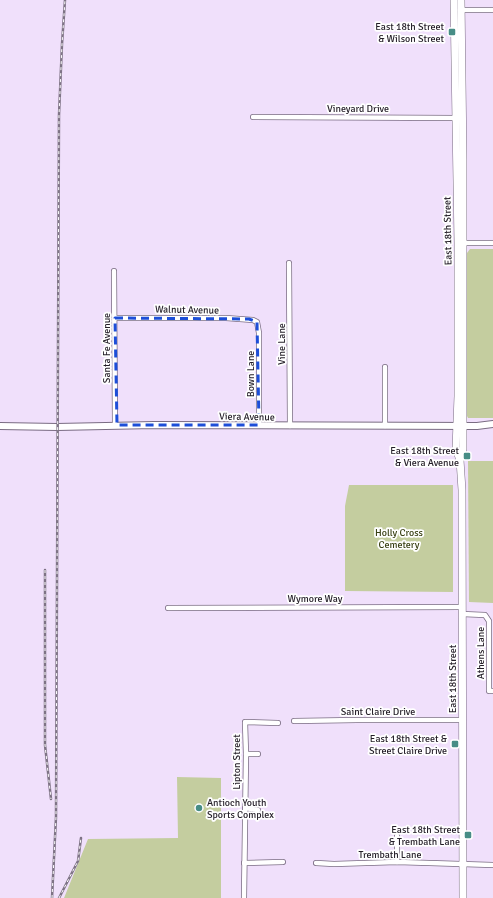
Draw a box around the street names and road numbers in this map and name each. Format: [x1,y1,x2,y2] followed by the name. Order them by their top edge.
[327,103,389,115] street label: Vineyard Drive
[441,196,455,265] street label: East 18th Street
[155,303,219,317] street label: Walnut Avenue
[101,313,113,383] street label: Santa Fe Avenue
[276,323,288,365] street label: Vine Lane
[245,351,257,397] street label: Bown Lane
[219,411,275,423] street label: Viera Avenue
[288,593,343,605] street label: Wymore Way
[475,627,487,679] street label: Athens Lane
[447,644,459,713] street label: East 18th Street
[341,706,415,718] street label: Saint Claire Drive
[231,734,243,790] street label: Lipton Street
[359,849,421,861] street label: Trembath Lane

